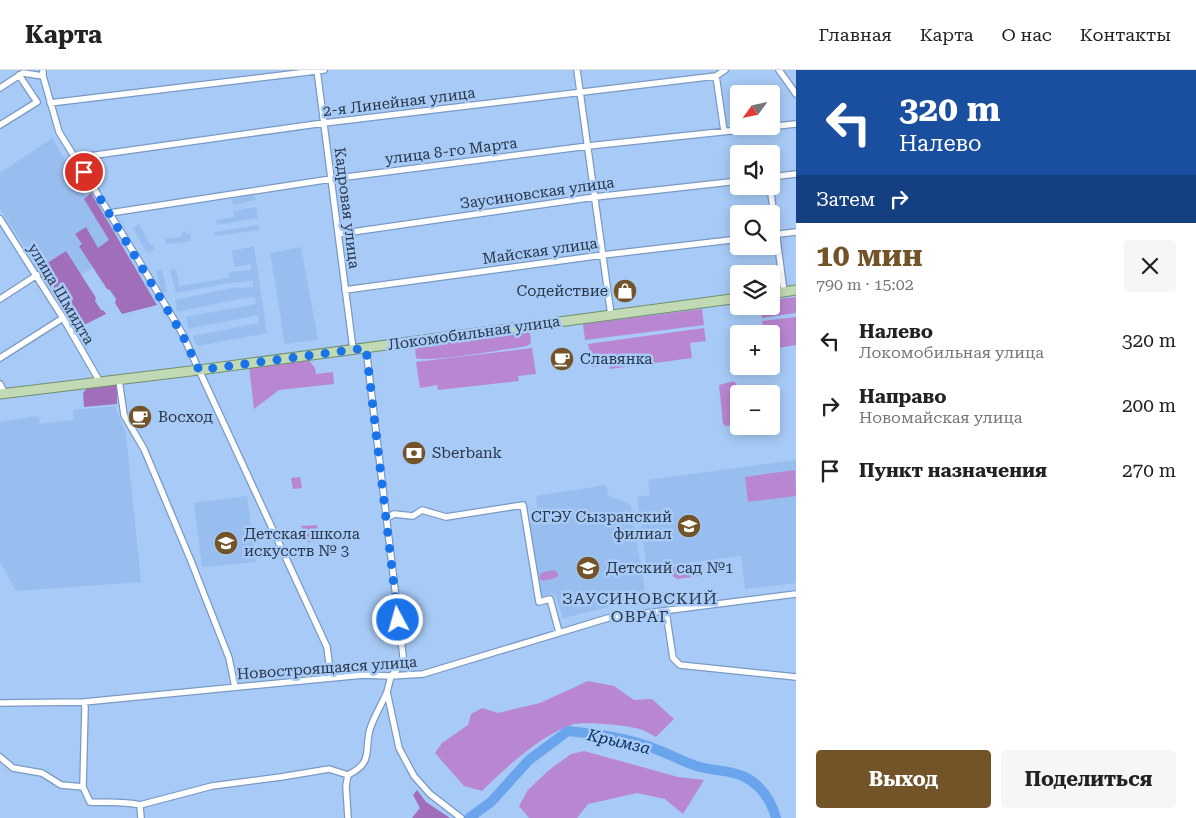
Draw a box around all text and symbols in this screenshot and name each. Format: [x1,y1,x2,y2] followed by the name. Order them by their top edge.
[25,21,102,49] text: Карта
[819,24,892,45] text: Главная
[920,24,974,45] text: Карта
[1002,24,1052,45] text: О нас
[1080,24,1171,45] text: Контакты
[322,84,476,120] street label: 2-я Линейная улица
[730,85,780,135] north arrow
[730,85,780,435] map controls
[899,89,1000,130] text: 320 m
[816,90,881,155] icon: left
[899,131,982,156] text: Налево
[384,134,518,168] street label: улица 8-го Марта
[730,145,780,195] button: sound
[331,146,363,270] street label: Кадровая улица
[63,151,105,193] pin
[70,158,98,186] icon: arrive
[459,173,615,213] street label: Заусиновская улица
[885,185,913,213] icon: right
[816,188,875,211] text: Затем
[730,205,780,255] button: search
[481,234,599,268] street label: Майская улица
[816,238,922,273] text: 10 мин
[24,240,98,348] street label: улица Шмидта
[1124,240,1176,292] button: close
[730,265,780,315] button: layers
[816,275,914,294] text: 790 m · 15:02
[612,278,638,304] shop icon: Содействие
[516,282,608,300] place label: Содействие
[387,312,561,354] street label: Локомобильная улица
[859,320,933,343] text: Налево
[730,325,780,375] button: +
[816,327,844,355] icon: left
[1122,329,1176,352] text: 320 m
[859,343,1044,362] text: Локомобильная улица
[549,346,575,372] cafe icon: Славянка
[580,350,653,368] place label: Славянка
[730,385,780,435] button: −
[859,385,946,408] text: Направо
[816,392,844,420] icon: right
[1122,394,1176,417] text: 200 m
[127,404,153,430] cafe icon: Восход
[158,408,213,426] place label: Восход
[859,408,1023,427] text: Новомайская улица
[401,440,427,466] bank icon: Sberbank
[432,444,503,462] place label: Sberbank
[816,457,844,485] icon: arrive
[859,459,1047,482] text: Пункт назначения
[1122,459,1176,482] text: 270 m
[531,508,672,543] place label: СГЭУ Сызранский филиал
[676,513,702,539] school or university icon: СГЭУ Сызранский филиал
[244,525,360,560] place label: Детская школа искусств № 3
[213,530,239,556] school or university icon: Детская школа искусств № 3
[575,555,601,581] school or university icon: Детский сад №1
[606,559,733,577] place label: Детский сад №1
[562,589,718,626] district label: ЗАУСИНОВСКИЙ ОВРАГ
[371,593,423,645] position arrow
[236,653,418,683] street label: Новостроящаяся улица
[585,725,653,758] water label: Крымза
[816,750,991,808] button: Выход
[1001,750,1176,808] button: Поделиться

